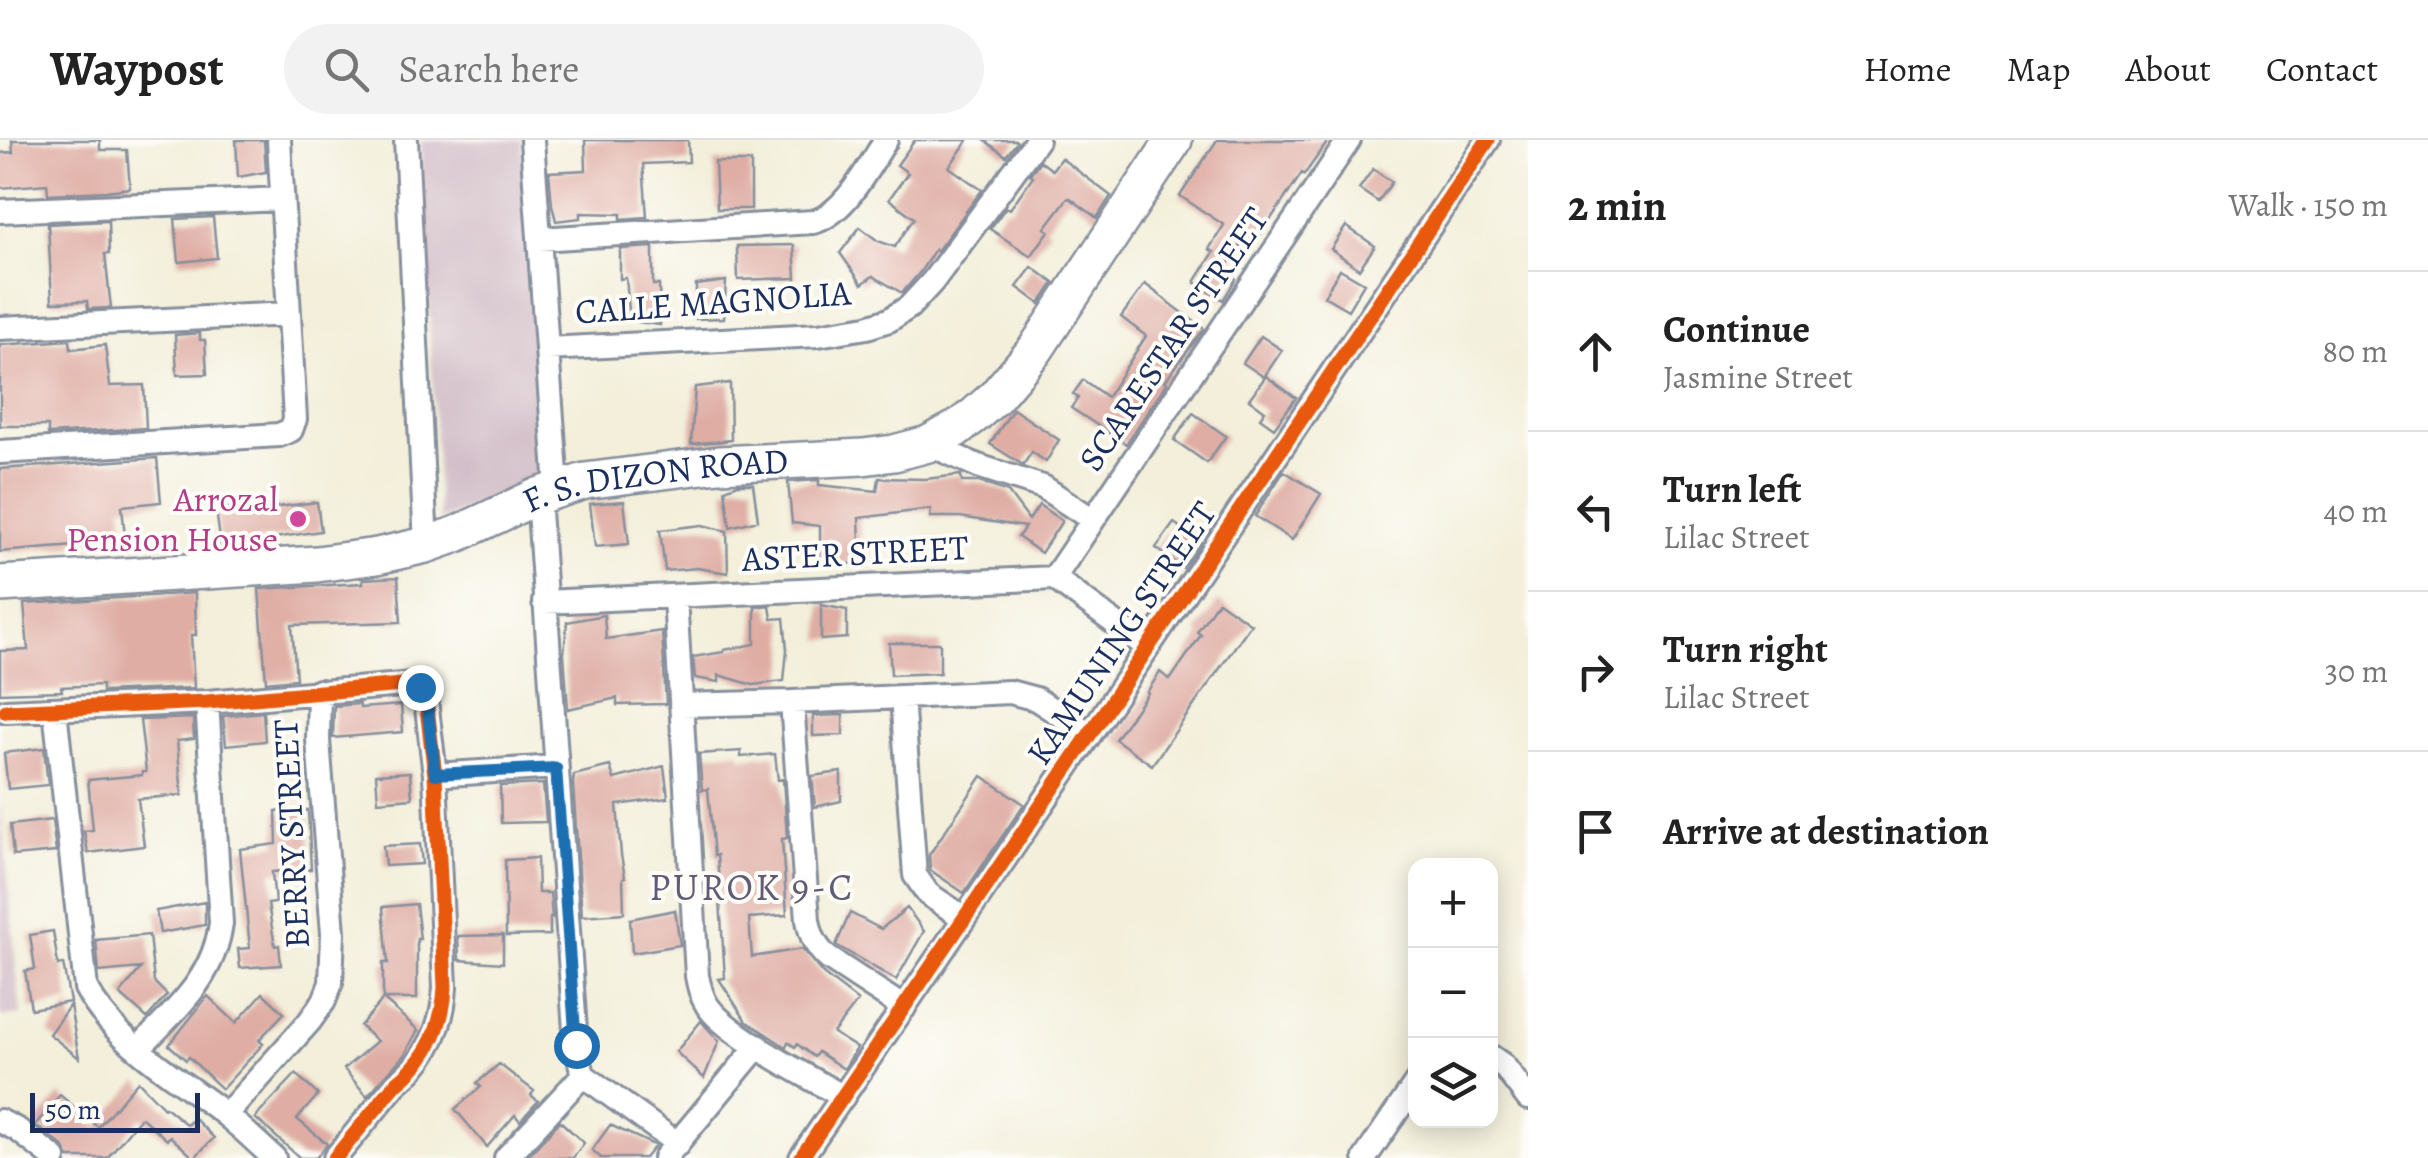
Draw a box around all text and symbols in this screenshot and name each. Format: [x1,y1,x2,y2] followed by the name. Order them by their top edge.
[284,24,984,114] search box
[50,36,224,102] text: Waypost
[319,42,374,97] icon: search
[399,43,579,95] text: Search here
[1863,45,1951,93] text: Home
[2006,45,2070,93] text: Map
[2125,45,2211,93] text: About
[2266,45,2378,93] text: Contact
[1568,177,1667,234] text: 2 min
[2228,183,2388,227] text: Walk · 150 m
[1067,198,1279,480] street label: SCARESTAR STREET
[574,268,853,336] street label: CALLE MAGNOLIA
[1663,303,1810,355] text: Continue
[1568,324,1623,379] icon: ahead
[2322,329,2388,373] text: 80 m
[1663,355,1853,399] text: Jasmine Street
[514,437,789,524] street label: F. S. DIZON ROAD
[1663,463,1802,515] text: Turn left
[66,475,278,563] place label: Arrozal Pension House
[1568,484,1623,539] icon: left
[2323,489,2388,533] text: 40 m
[1015,492,1227,774] street label: KAMUNING STREET
[287,508,309,530] marker: Arrozal Pension House
[1663,515,1810,559] text: Lilac Street
[740,523,969,583] street label: ASTER STREET
[1663,623,1828,675] text: Turn right
[1568,644,1623,699] icon: right
[2325,649,2388,693] text: 30 m
[398,665,444,711] route end
[1663,675,1810,719] text: Lilac Street
[261,718,321,950] street label: BERRY STREET
[1568,804,1623,859] icon: arrive
[1663,805,1989,857] text: Arrive at destination
[1408,858,1498,1128] map controls
[1408,858,1498,948] button: +
[649,861,855,913] district label: PUROK 9-C
[1408,948,1498,1038] button: −
[554,1023,600,1069] route start
[1408,1038,1498,1128] button: layers
[30,1088,200,1132] scale bar
[45,1091,101,1129] text: 50 m

